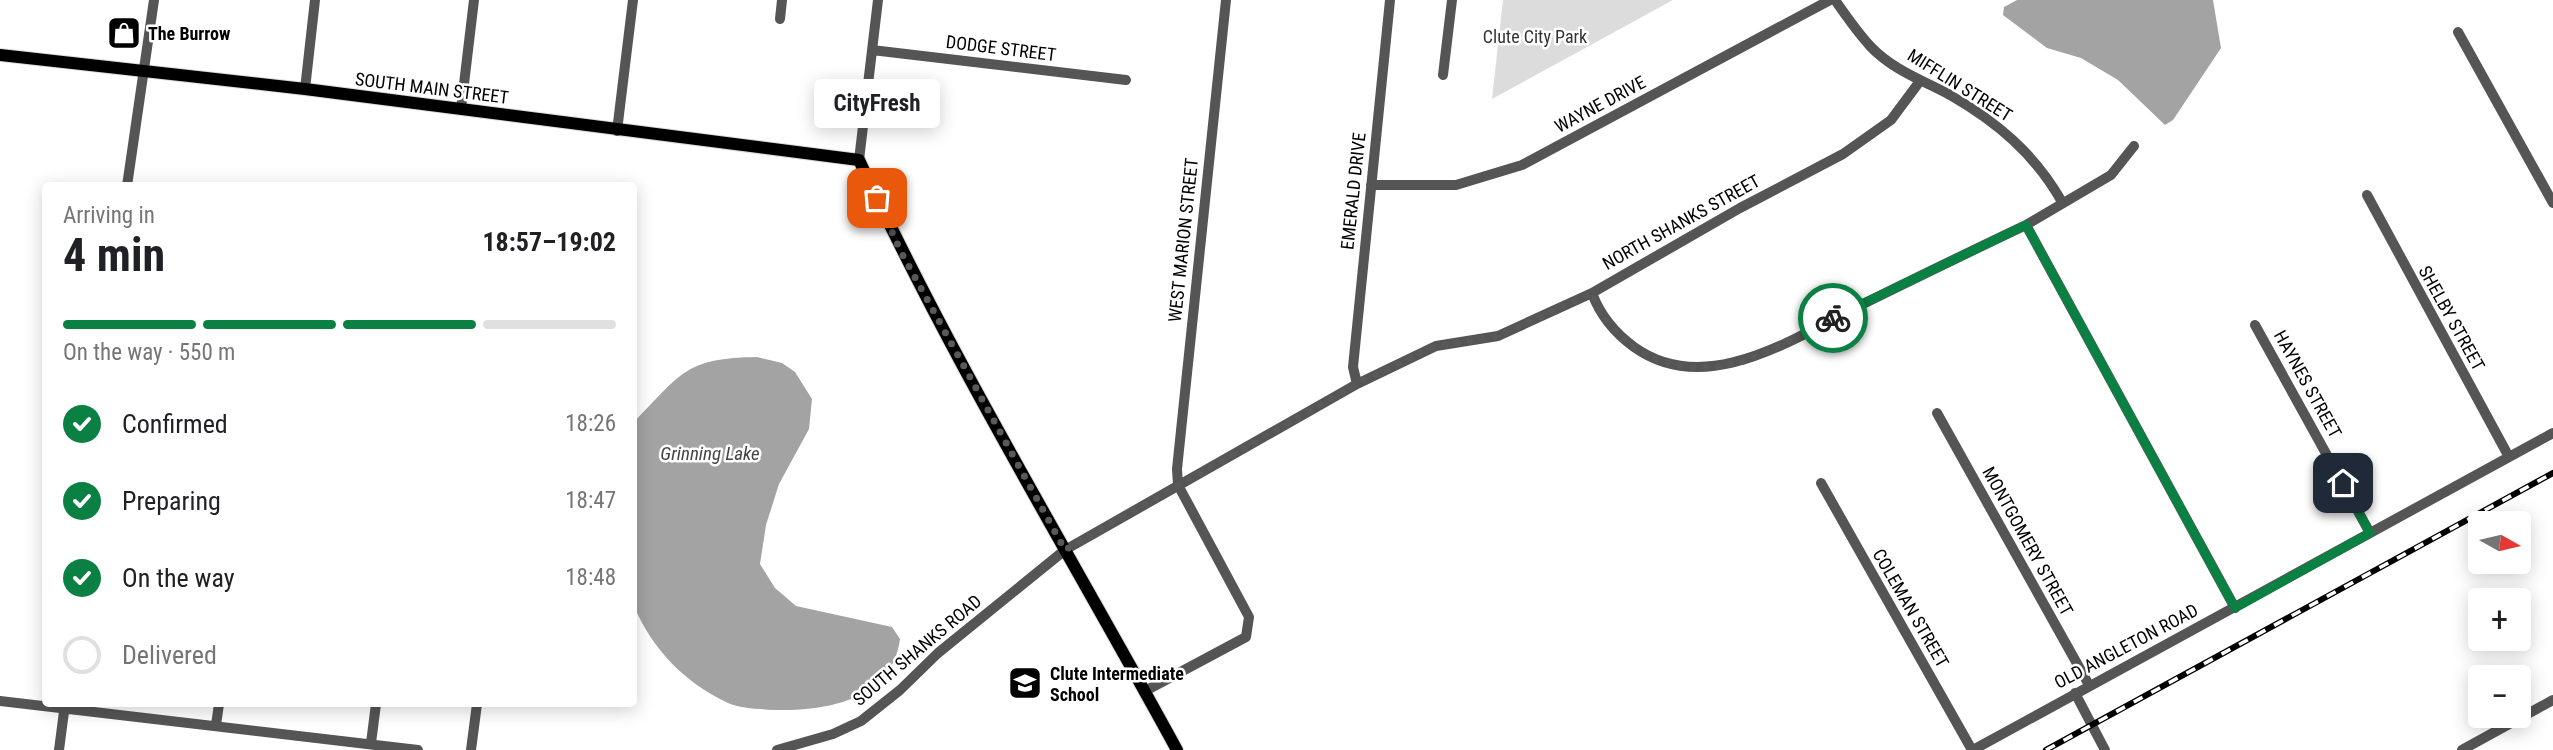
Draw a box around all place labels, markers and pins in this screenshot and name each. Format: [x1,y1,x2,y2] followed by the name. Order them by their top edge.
[105,14,143,52] shop icon: The Burrow
[148,23,231,44] place label: The Burrow
[814,79,940,128] callout: CityFresh
[847,168,907,228] pin
[2313,453,2373,513] pin
[1050,663,1184,705] place label: Clute Intermediate School
[1006,664,1044,702] school or university icon: Clute Intermediate School

